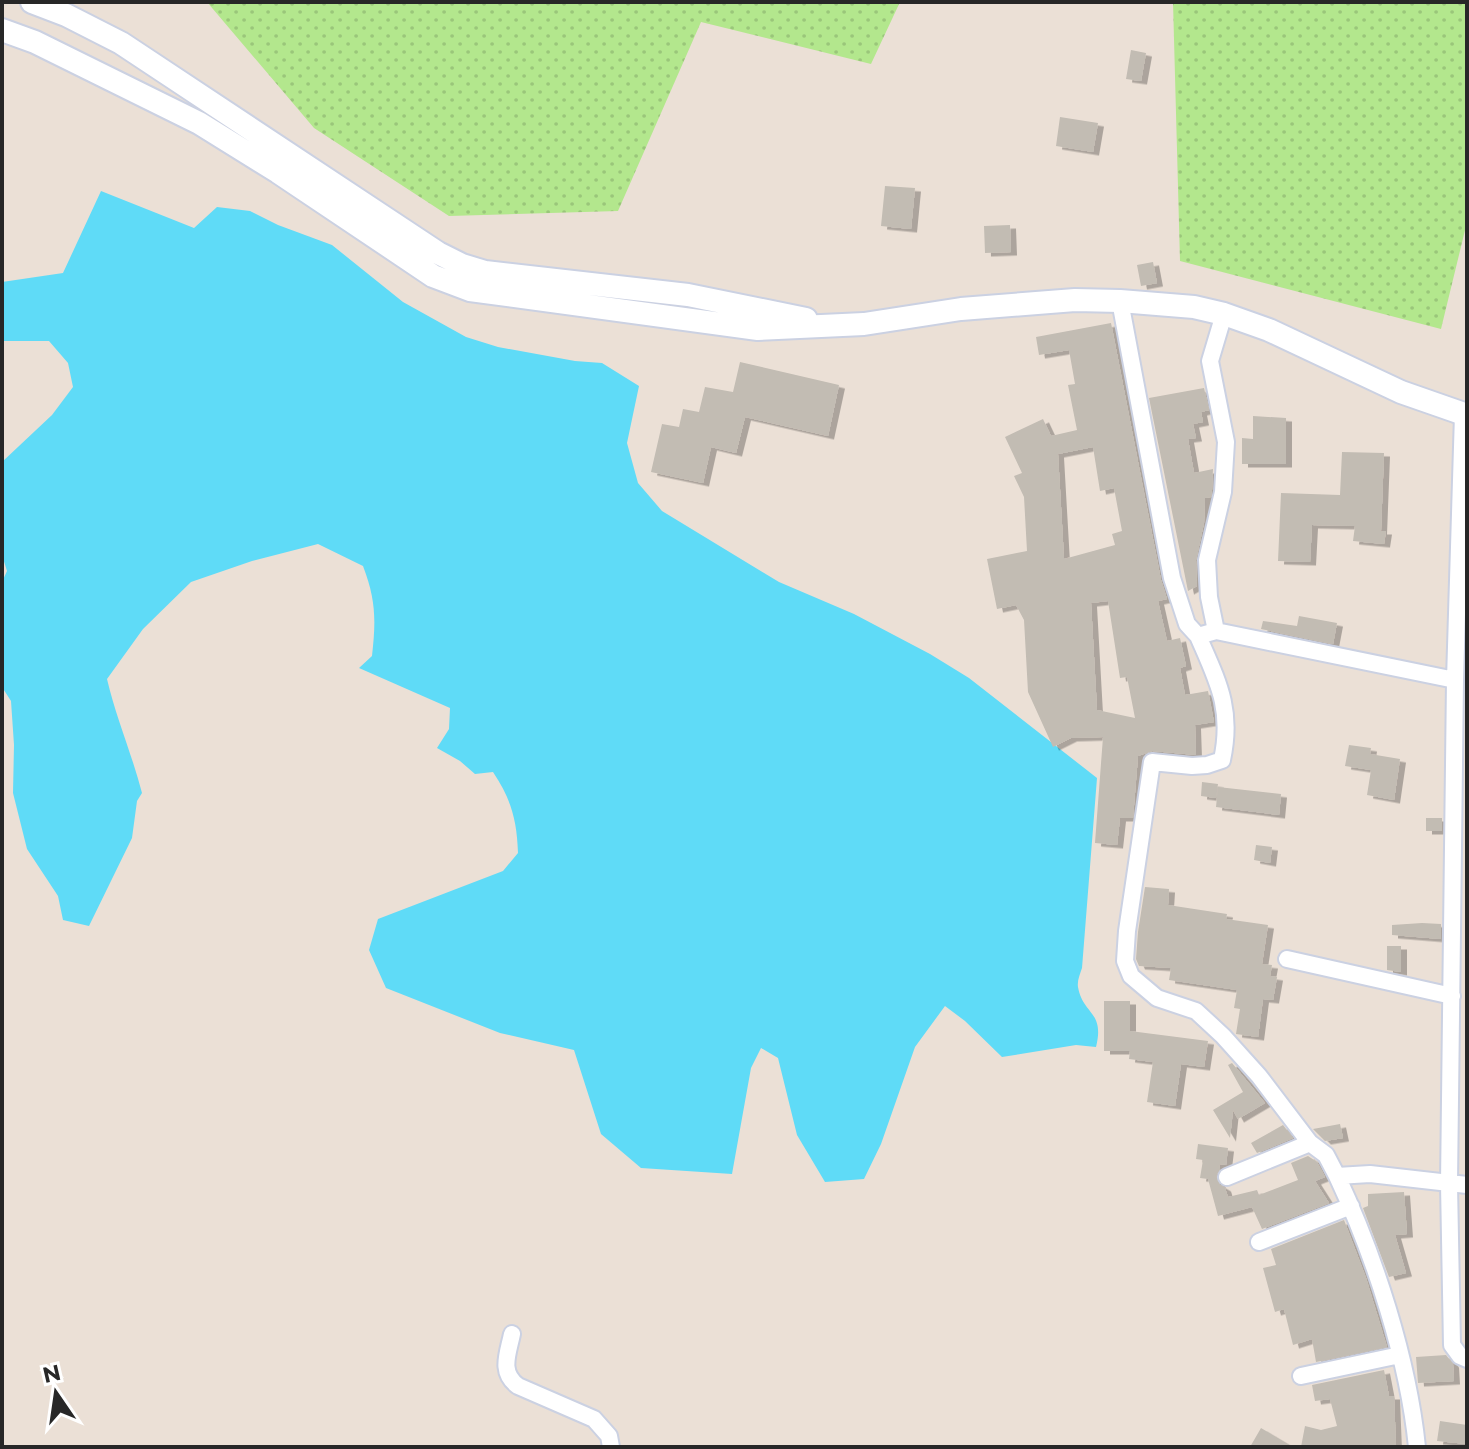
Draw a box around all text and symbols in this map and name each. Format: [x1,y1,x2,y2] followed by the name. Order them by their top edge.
[16,1353,96,1433] north arrow
[40,1359,63,1389] text: N

